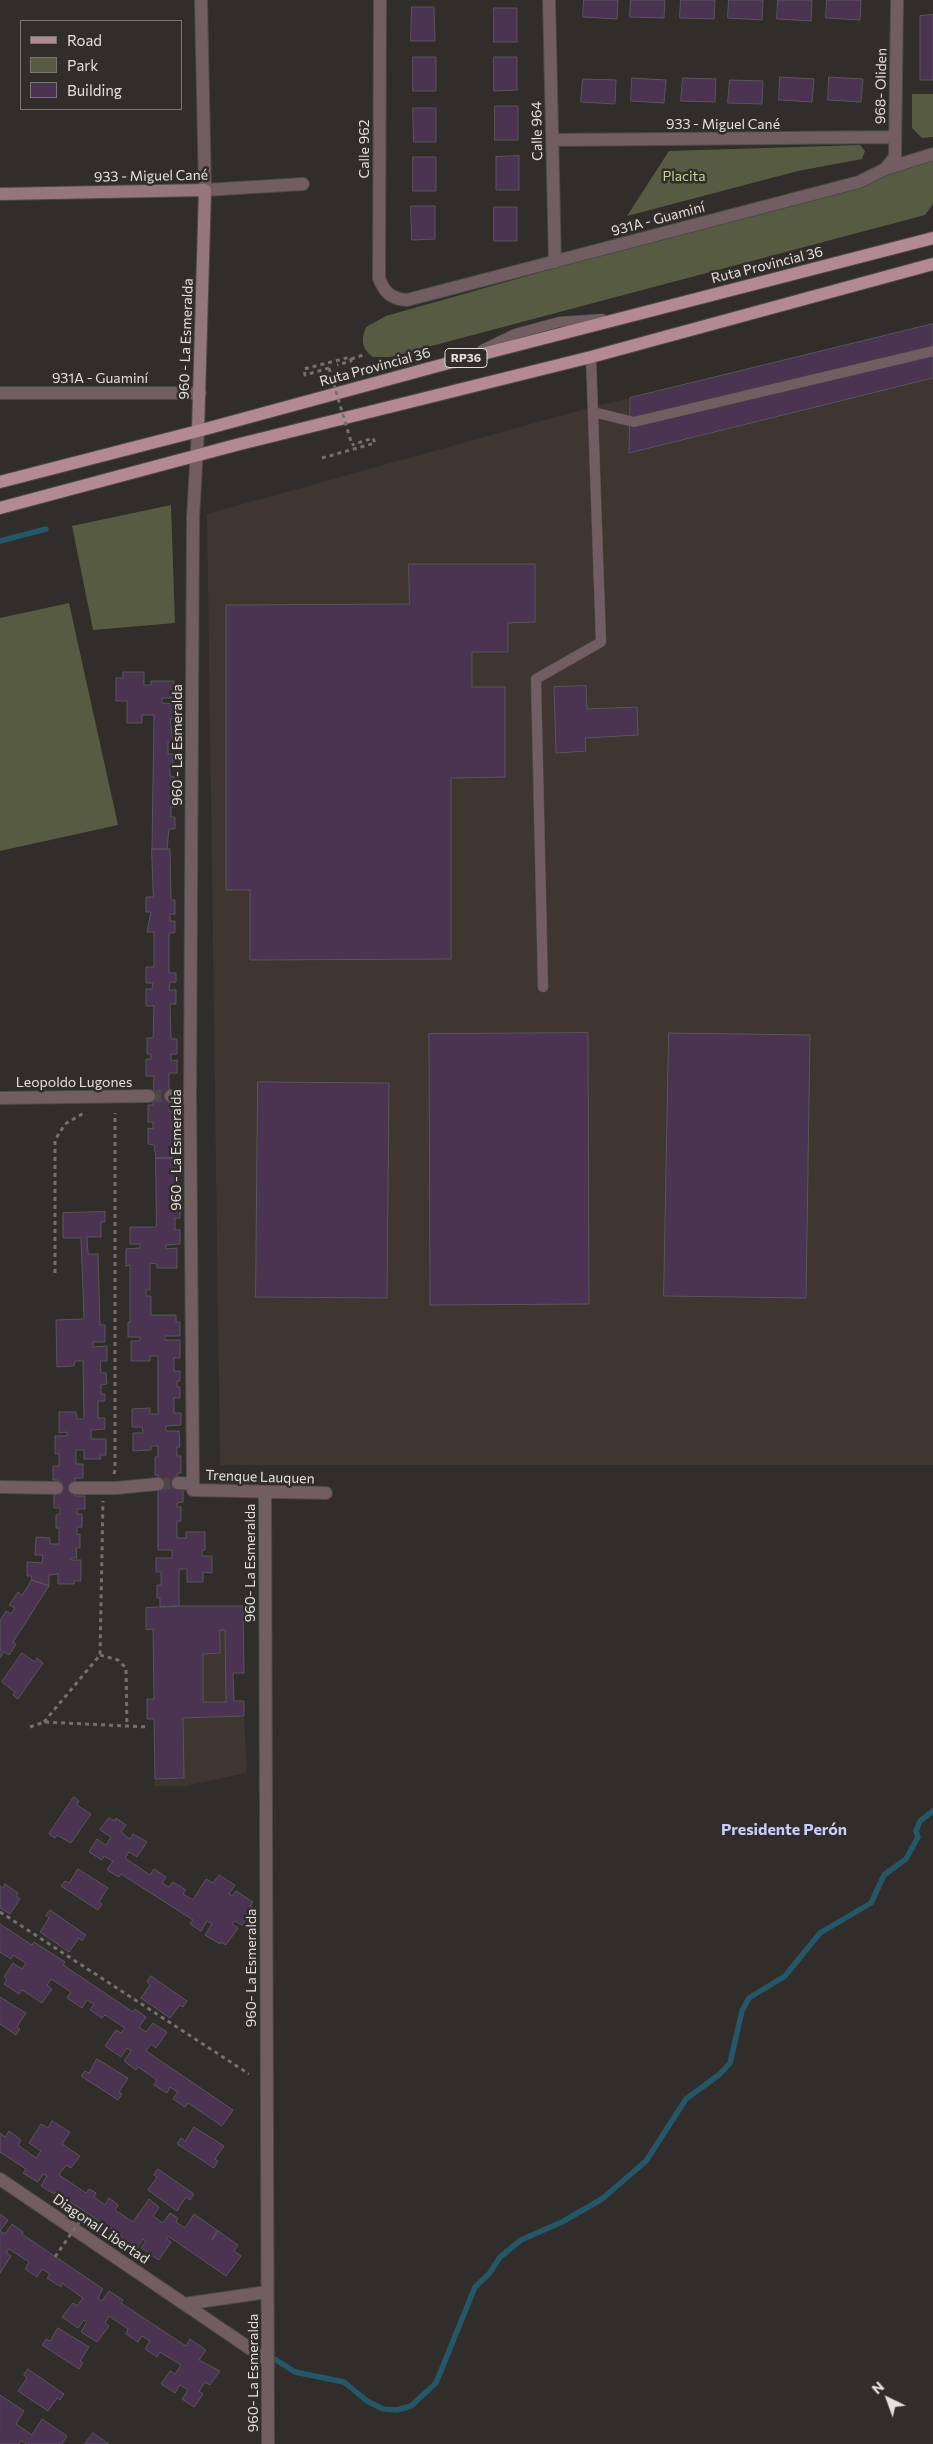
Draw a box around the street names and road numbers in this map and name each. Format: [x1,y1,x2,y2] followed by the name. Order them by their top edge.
[872,48,890,124] street label: 968- Oliden
[528,101,546,161] street label: Calle 964
[666,116,780,132] street label: 933 - Miguel Cané
[356,120,372,178] street label: Calle 962
[94,167,208,185] street label: 933 - Miguel Cané
[609,198,707,240] street label: 931A - Guaminí
[709,243,825,287] street label: Ruta Provincial 36
[175,278,197,400] street label: 960 - La Esmeralda
[318,344,432,390] street label: Ruta Provincial 36
[445,348,487,368] road number: RP36
[52,370,148,386] street label: 931A - Guaminí
[169,684,185,806] street label: 960 - La Esmeralda
[16,1074,132,1090] street label: Leopoldo Lugones
[168,1089,184,1211] street label: 960 - La Esmeralda
[205,1467,315,1487] street label: Trenque Lauquen
[242,1504,258,1622] street label: 960- La Esmeralda
[243,1909,259,2027] street label: 960- La Esmeralda
[50,2191,152,2267] street label: Diagonal Libertad
[245,2314,261,2432] street label: 960- La Esmeralda

